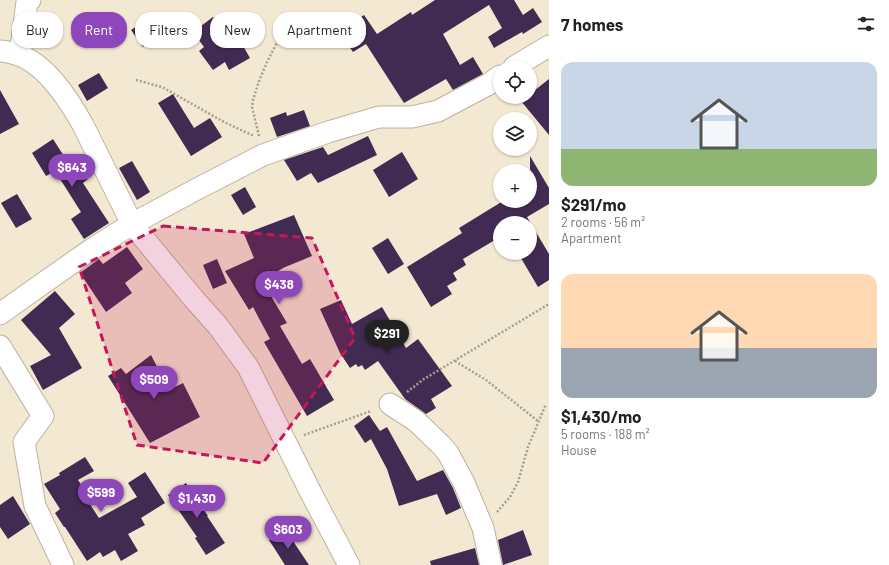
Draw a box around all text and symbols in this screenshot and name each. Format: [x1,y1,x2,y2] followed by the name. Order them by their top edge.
[12,12,63,48] chip: Buy
[71,12,127,48] chip: Rent
[135,12,202,48] chip: Filters
[210,12,265,48] chip: New
[273,12,366,48] chip: Apartment
[855,13,877,35] icon: filters
[561,14,623,34] text: 7 homes
[493,60,537,260] map controls
[493,60,537,104] button: locate
[683,88,755,160] icon: home
[493,112,537,156] button: layers
[48,154,96,188] pin: $643
[57,159,87,175] text: $643
[493,164,537,208] button: +
[561,194,626,214] text: $291/mo
[561,214,645,230] text: 2 rooms · 56 m²
[493,216,537,260] button: −
[561,230,622,246] text: Apartment
[255,271,303,305] pin: $438
[264,276,294,292] text: $438
[683,300,755,372] icon: home
[363,320,411,354] pin: $291
[374,325,400,341] text: $291
[130,366,178,400] pin: $509
[140,371,168,387] text: $509
[561,406,642,426] text: $1,430/mo
[561,426,650,442] text: 5 rooms · 188 m²
[561,442,597,458] text: House
[77,479,125,513] pin: $599
[87,484,115,500] text: $599
[164,485,230,519] pin: $1,430
[178,490,216,506] text: $1,430
[264,516,312,550] pin: $603
[274,521,302,537] text: $603

